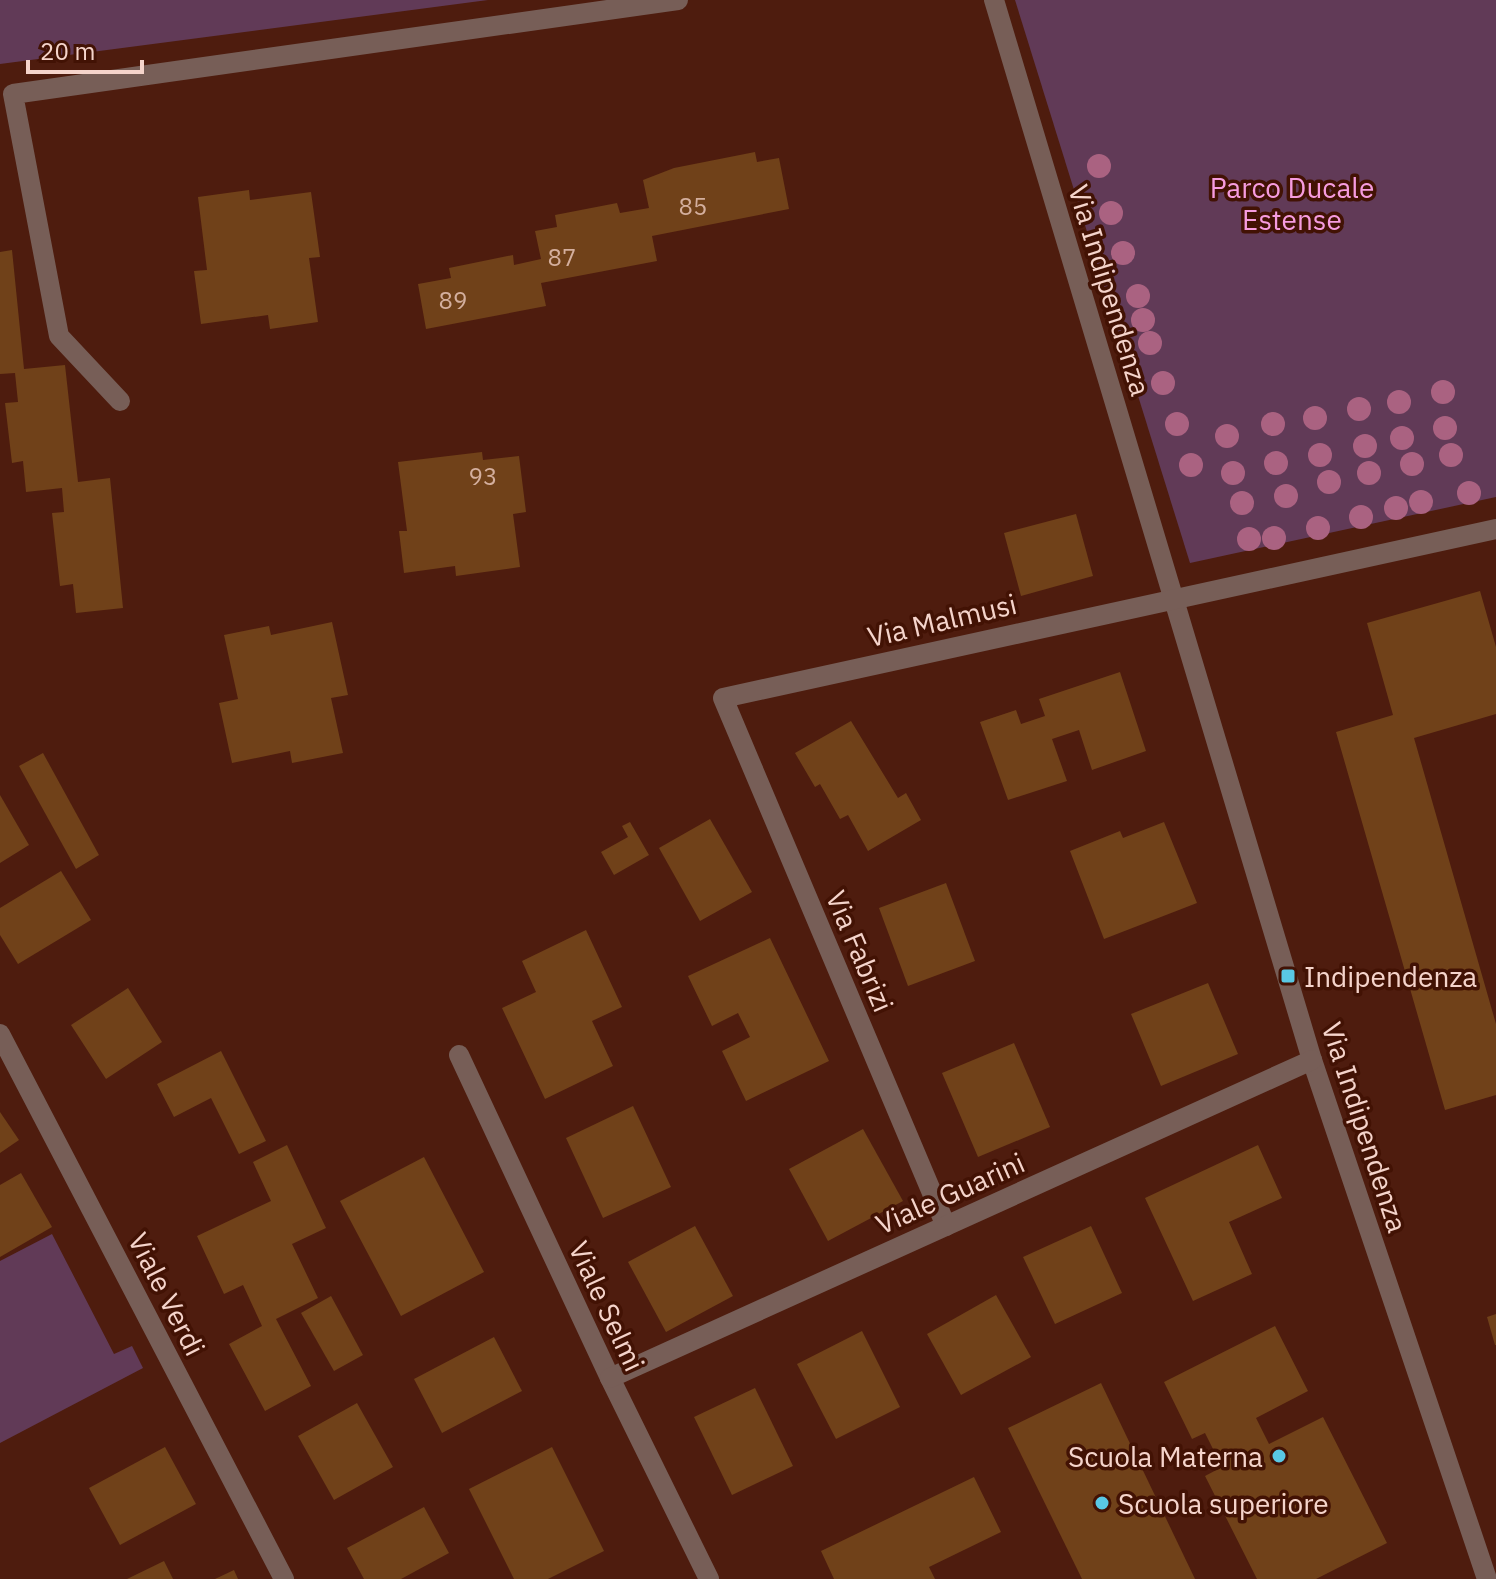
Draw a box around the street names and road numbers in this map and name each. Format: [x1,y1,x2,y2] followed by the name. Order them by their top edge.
[1060,180,1160,400] street label: Via Indipendenza
[864,585,1020,655] street label: Via Malmusi
[818,885,902,1017] street label: Via Fabrizi
[1314,1017,1416,1237] street label: Via Indipendenza
[870,1144,1030,1242] street label: Viale Guarini
[120,1226,214,1362] street label: Viale Verdi
[561,1235,653,1377] street label: Viale Selmi

